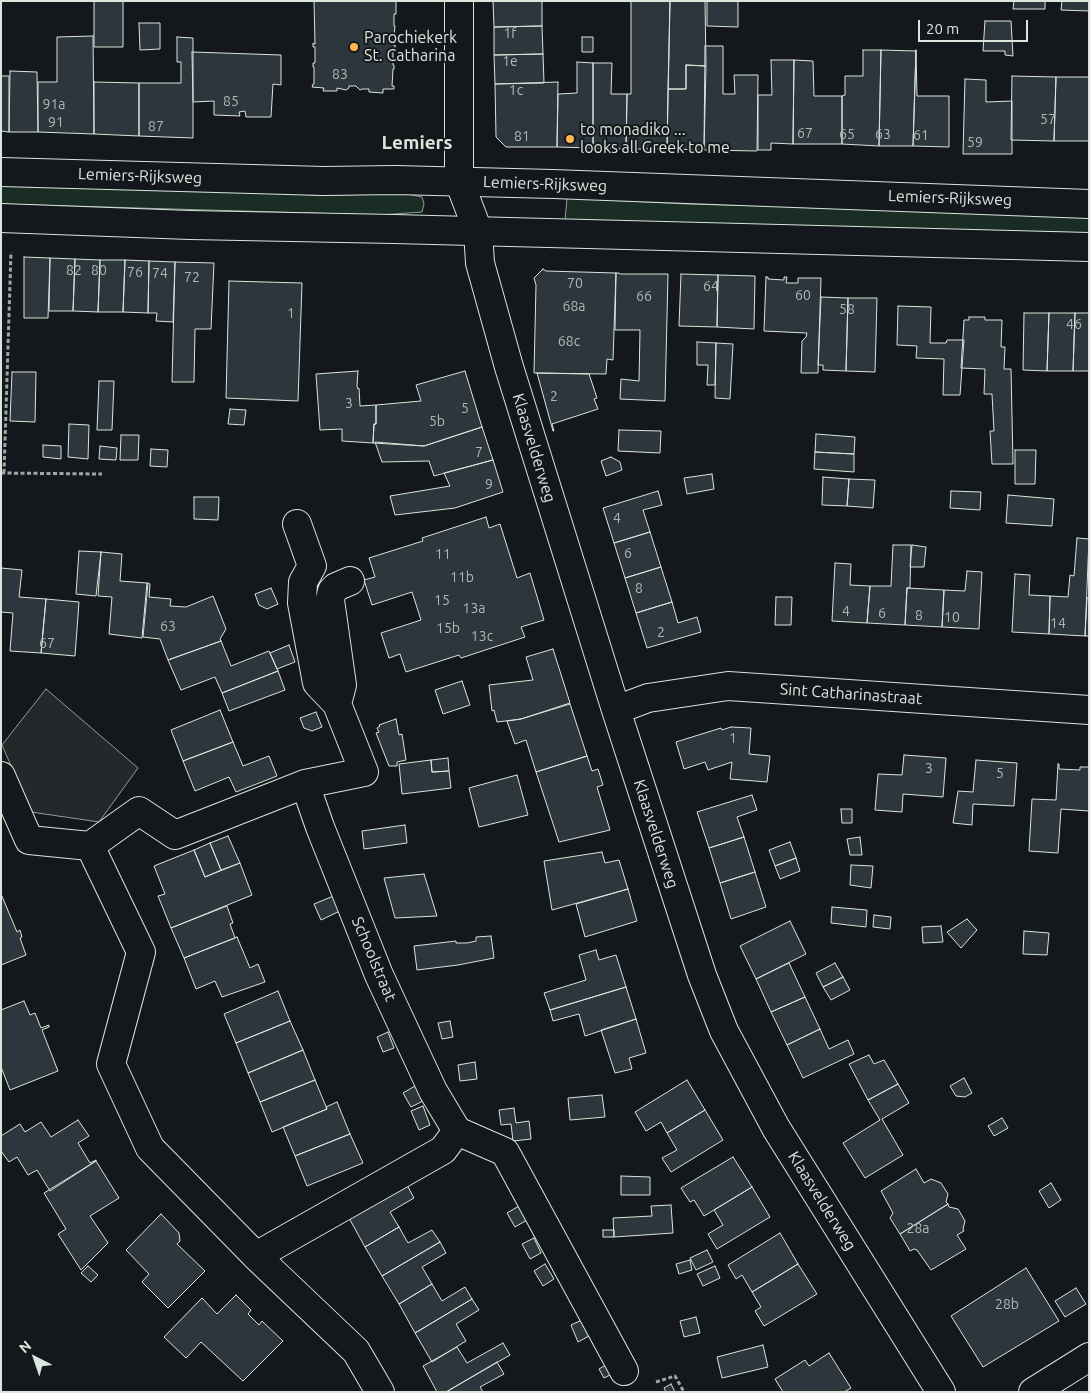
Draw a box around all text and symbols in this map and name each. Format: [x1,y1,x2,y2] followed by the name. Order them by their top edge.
[920,10,1030,42] scale bar
[926,20,959,37] text: 20 m
[503,25,517,41] house number: 1f
[364,28,457,66] place label: Parochiekerk St. Catharina
[348,41,360,53] marker: Parochiekerk St. Catharina
[502,53,518,69] house number: 1e
[332,66,348,82] house number: 83
[509,82,523,98] house number: 1c
[223,93,239,109] house number: 85
[43,96,65,112] house number: 91a
[1040,111,1056,127] house number: 57
[48,114,64,130] house number: 91
[148,118,164,134] house number: 87
[580,120,730,158] place label: to monadiko ... looks all Greek to me
[797,125,813,141] house number: 67
[839,126,855,142] house number: 65
[875,126,891,142] house number: 63
[913,127,929,143] house number: 61
[514,128,530,144] house number: 81
[382,132,452,154] district label: Lemiers
[564,133,576,145] marker: to monadiko ... looks all Greek to me
[967,134,983,150] house number: 59
[78,164,202,188] street label: Lemiers-Rijksweg
[483,172,607,196] street label: Lemiers-Rijksweg
[888,186,1012,210] street label: Lemiers-Rijksweg
[66,262,82,278] house number: 82
[91,262,107,278] house number: 80
[127,264,143,280] house number: 76
[152,265,168,281] house number: 74
[184,269,200,285] house number: 72
[567,275,583,291] house number: 70
[703,278,719,294] house number: 64
[795,287,811,303] house number: 60
[636,288,652,304] house number: 66
[563,298,585,314] house number: 68a
[839,301,855,317] house number: 58
[287,305,295,321] house number: 1
[1066,316,1082,332] house number: 46
[558,333,580,349] house number: 68c
[550,388,558,404] house number: 2
[508,391,560,505] street label: Klaasvelderweg
[345,395,353,411] house number: 3
[461,400,469,416] house number: 5
[429,413,445,429] house number: 5b
[475,444,483,460] house number: 7
[485,476,493,492] house number: 9
[613,510,621,526] house number: 4
[624,545,632,561] house number: 6
[435,546,451,562] house number: 11
[450,569,474,585] house number: 11b
[635,580,643,596] house number: 8
[434,592,450,608] house number: 15
[463,600,485,616] house number: 13a
[842,603,850,619] house number: 4
[878,605,886,621] house number: 6
[915,607,923,623] house number: 8
[944,609,960,625] house number: 10
[1050,615,1066,631] house number: 14
[160,618,176,634] house number: 63
[436,620,460,636] house number: 15b
[657,624,665,640] house number: 2
[471,628,493,644] house number: 13c
[39,635,55,651] house number: 67
[779,679,923,709] street label: Sint Catharinastraat
[729,730,737,746] house number: 1
[925,760,933,776] house number: 3
[996,765,1004,781] house number: 5
[629,777,683,891] street label: Klaasvelderweg
[348,914,400,1004] street label: Schoolstraat
[784,1148,860,1254] street label: Klaasvelderweg
[907,1220,929,1236] house number: 28a
[995,1296,1019,1312] house number: 28b
[10,1333,60,1383] north arrow
[16,1337,34,1356] text: N

